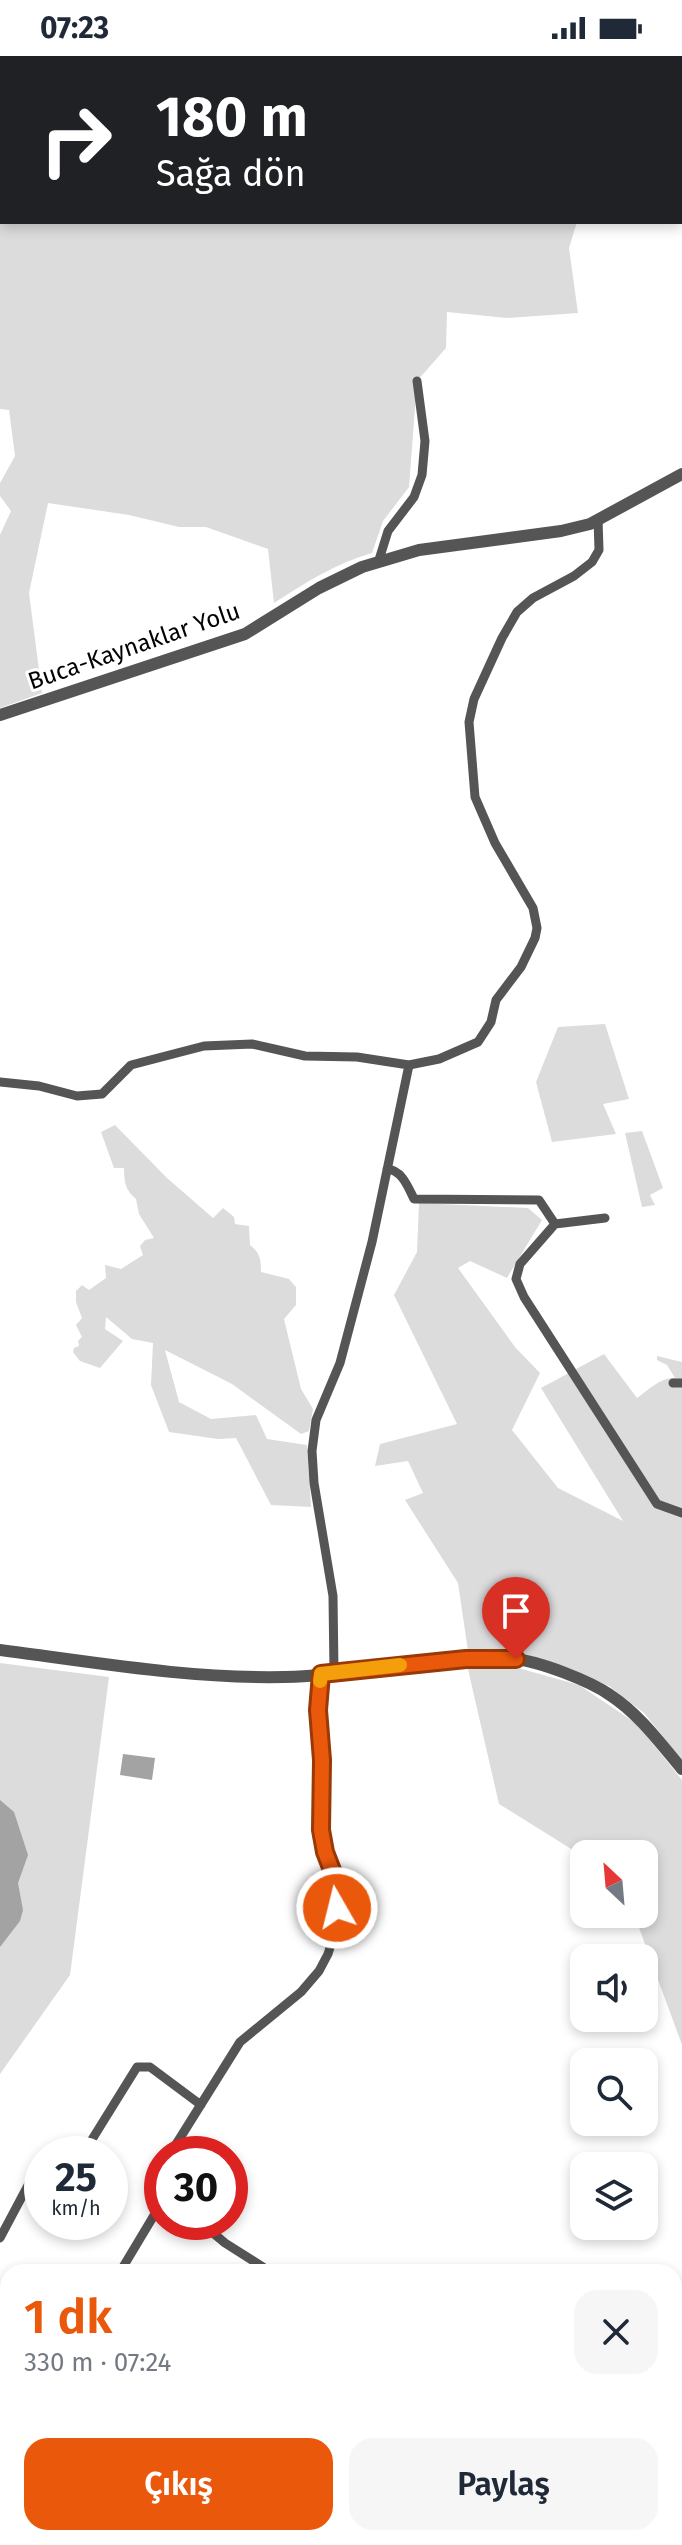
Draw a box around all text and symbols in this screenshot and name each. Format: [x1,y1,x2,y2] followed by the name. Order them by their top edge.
[40,10,109,46] text: 07:23
[156,84,308,151] text: 180 m
[24,88,128,192] icon: right
[156,152,306,196] text: Sağa dön
[24,597,244,695] street label: Buca-Kaynaklar Yolu
[482,1577,550,1659] pin
[494,1589,538,1633] icon: arrive
[570,1840,658,1928] north arrow
[570,1840,658,2240] map controls
[295,1866,379,1950] position arrow
[570,1944,658,2032] button: sound
[570,2048,658,2136] button: search
[144,2136,248,2240] speed limit sign: 30
[570,2152,658,2240] button: layers
[55,2154,97,2202] text: 25
[51,2196,101,2220] text: km/h
[24,2288,112,2346] text: 1 dk
[574,2290,658,2374] button: close
[24,2347,171,2378] text: 330 m · 07:24
[24,2438,333,2530] button: Çıkış
[349,2438,658,2530] button: Paylaş

